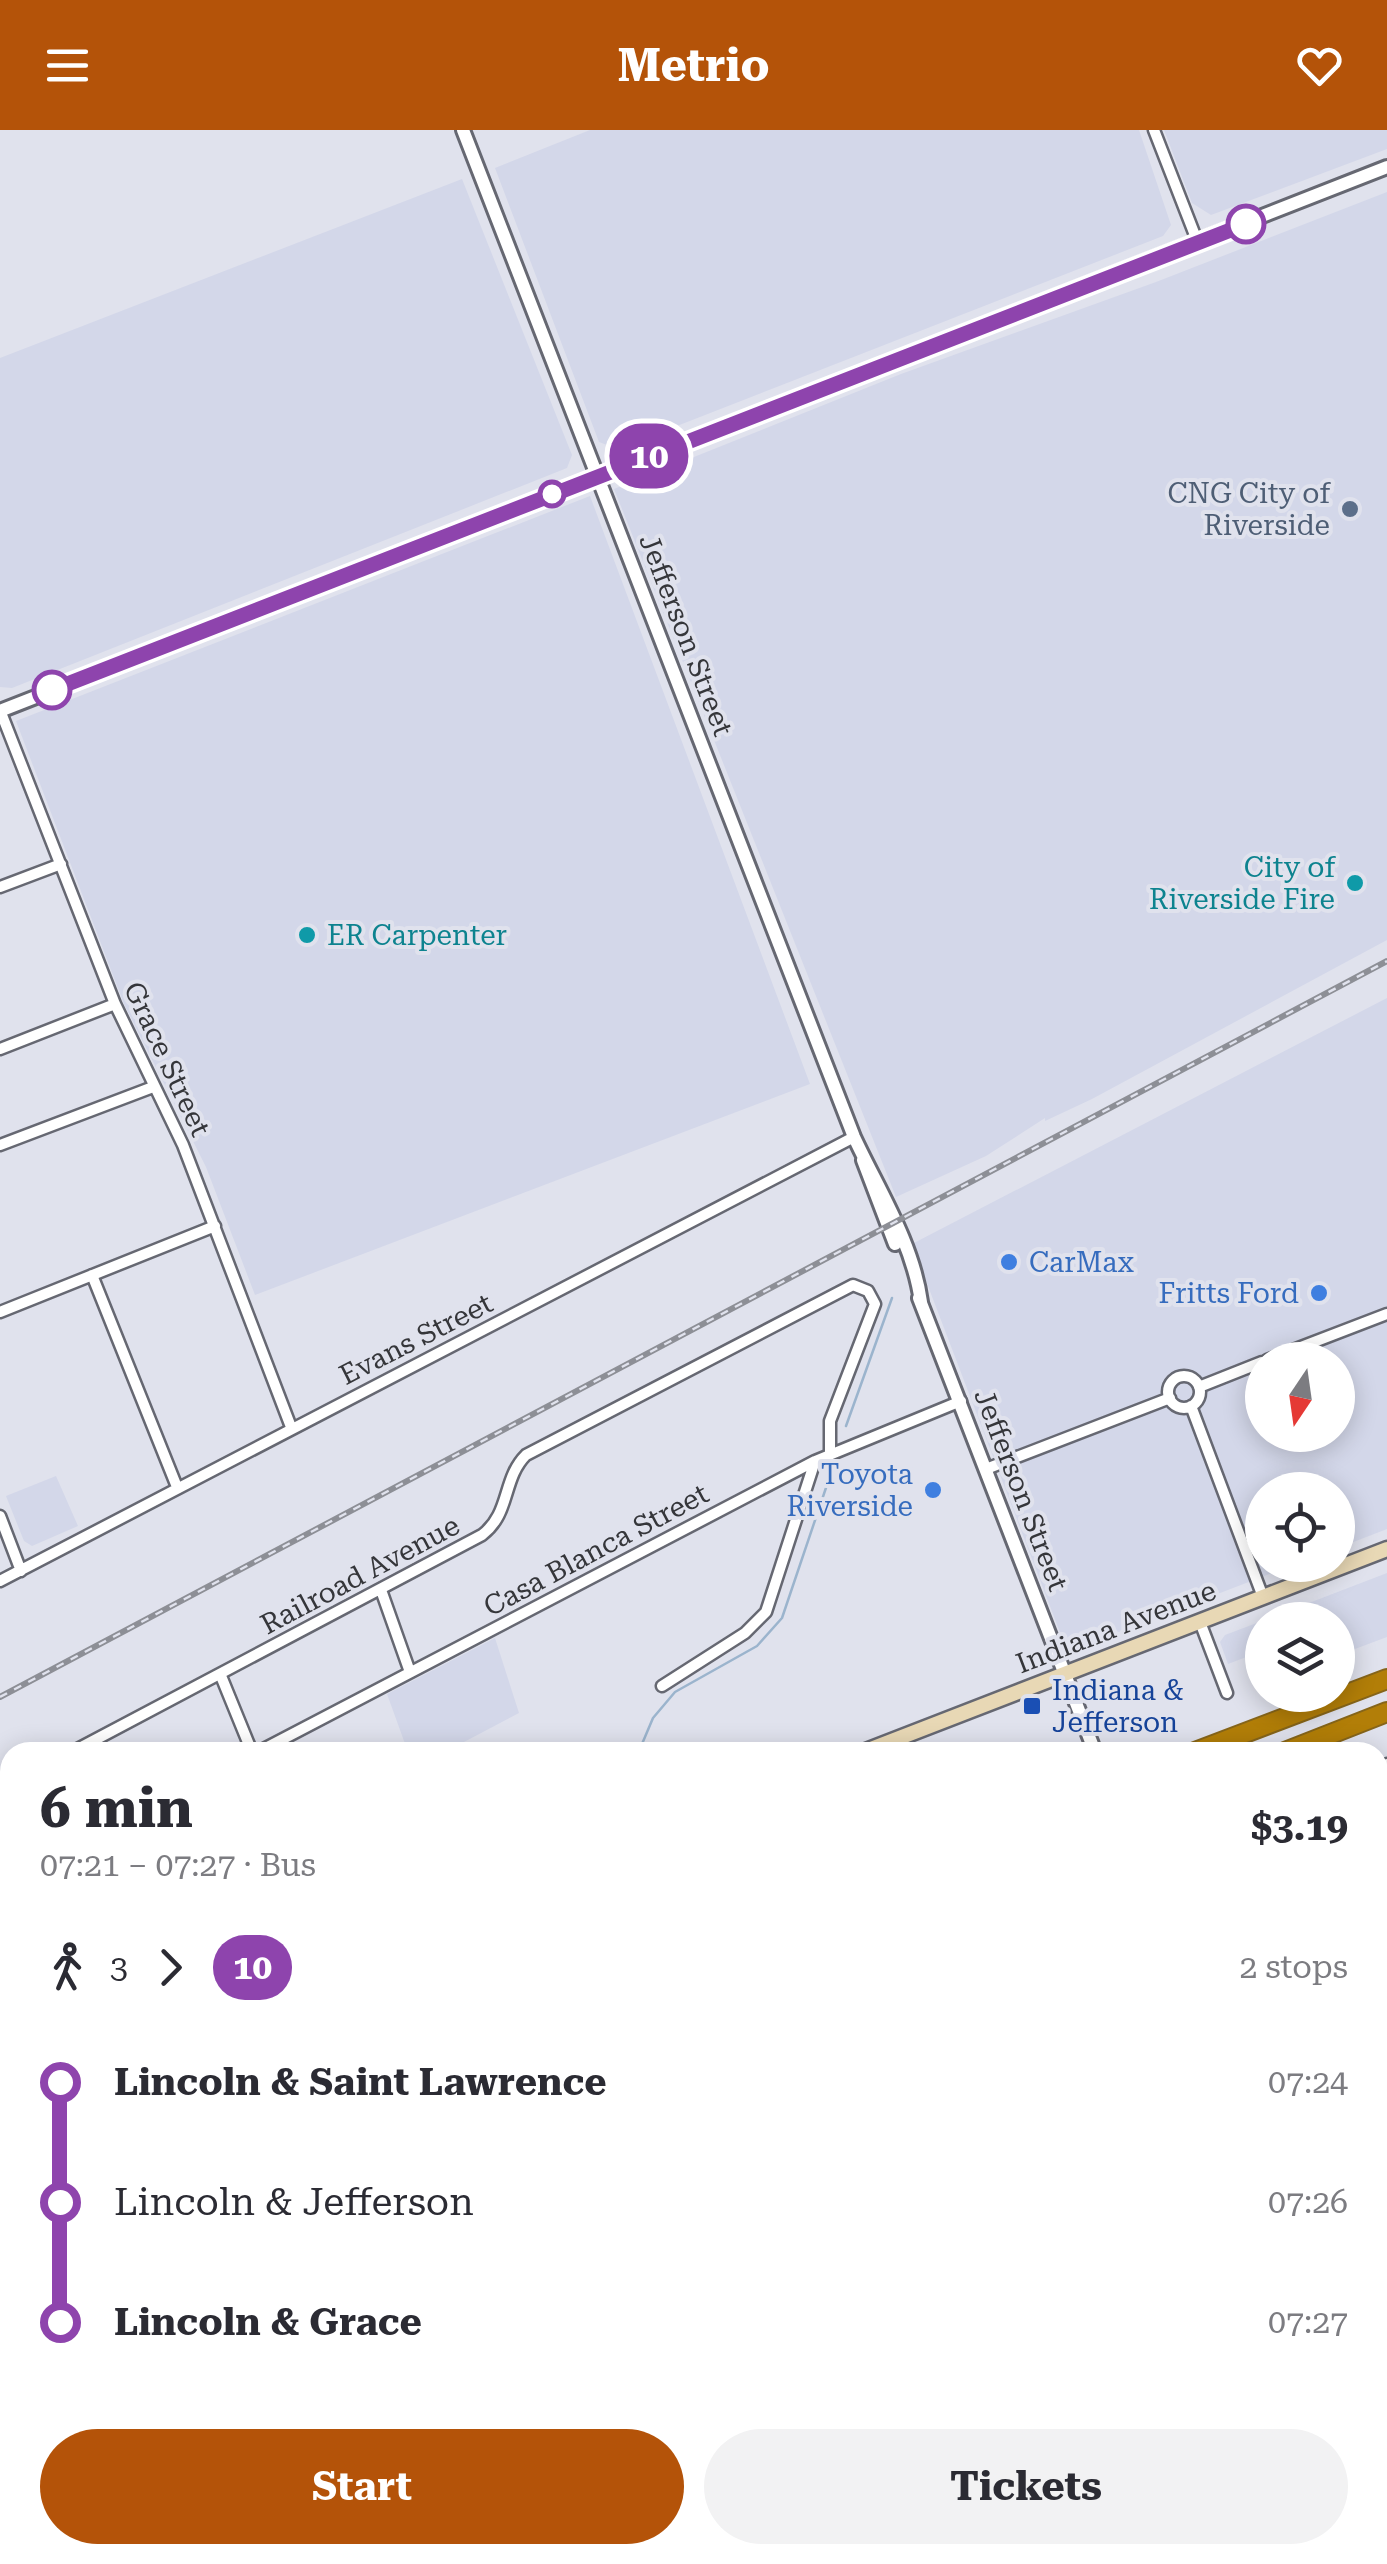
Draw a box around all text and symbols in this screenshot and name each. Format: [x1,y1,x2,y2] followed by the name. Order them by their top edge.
[40,38,95,93] icon: menu
[1292,38,1347,93] icon: heart
[617,39,770,92] text: Metrio
[1227,205,1265,243] unlabelled marker
[604,424,694,488] line badge: 10
[629,436,669,477] text: 10
[1167,477,1331,542] place label: CNG City of Riverside
[539,481,565,507] unlabelled marker
[1339,498,1361,520] marker: CNG City of Riverside
[632,529,740,741] street label: Jefferson Street
[33,671,71,709] unlabelled marker
[1149,851,1336,916] place label: City of Riverside Fire
[1344,872,1366,894] marker: City of Riverside Fire
[327,919,507,952] place label: ER Carpenter
[296,924,318,946] marker: ER Carpenter
[117,977,217,1141] street label: Grace Street
[1029,1246,1134,1279] place label: CarMax
[998,1251,1020,1273] marker: CarMax
[1159,1277,1299,1310] place label: Fritts Ford
[1308,1282,1330,1304] marker: Fritts Ford
[334,1286,498,1392] street label: Evans Street
[1245,1342,1355,1452] north arrow
[1245,1342,1355,1712] map controls
[967,1384,1075,1596] street label: Jefferson Street
[787,1458,913,1523] place label: Toyota Riverside
[1245,1472,1355,1582] button: locate
[478,1477,714,1623] street label: Casa Blanca Street
[922,1479,944,1501] marker: Toyota Riverside
[255,1509,465,1641] street label: Railroad Avenue
[1011,1574,1221,1680] street label: Indiana Avenue
[1245,1602,1355,1712] button: layers
[1052,1674,1184,1739] place label: Indiana & Jefferson
[1021,1695,1043,1717] marker: Indiana & Jefferson
[40,1776,193,1840] text: 6 min
[1251,1805,1348,1849] text: $3.19
[40,1846,316,1884] text: 07:21 – 07:27 · Bus
[40,1940,95,1995] icon: walk
[143,1940,198,1995] icon: forward
[233,1947,272,1988] text: 10
[110,1948,128,1986] text: 3
[1239,1948,1348,1986] text: 2 stops
[114,2060,607,2104] text: Lincoln & Saint Lawrence
[1268,2063,1348,2101] text: 07:24
[114,2180,474,2224] text: Lincoln & Jefferson
[1268,2183,1348,2221] text: 07:26
[114,2300,422,2344] text: Lincoln & Grace
[1268,2303,1348,2341] text: 07:27
[40,2429,684,2544] button: Start
[704,2429,1348,2544] button: Tickets

